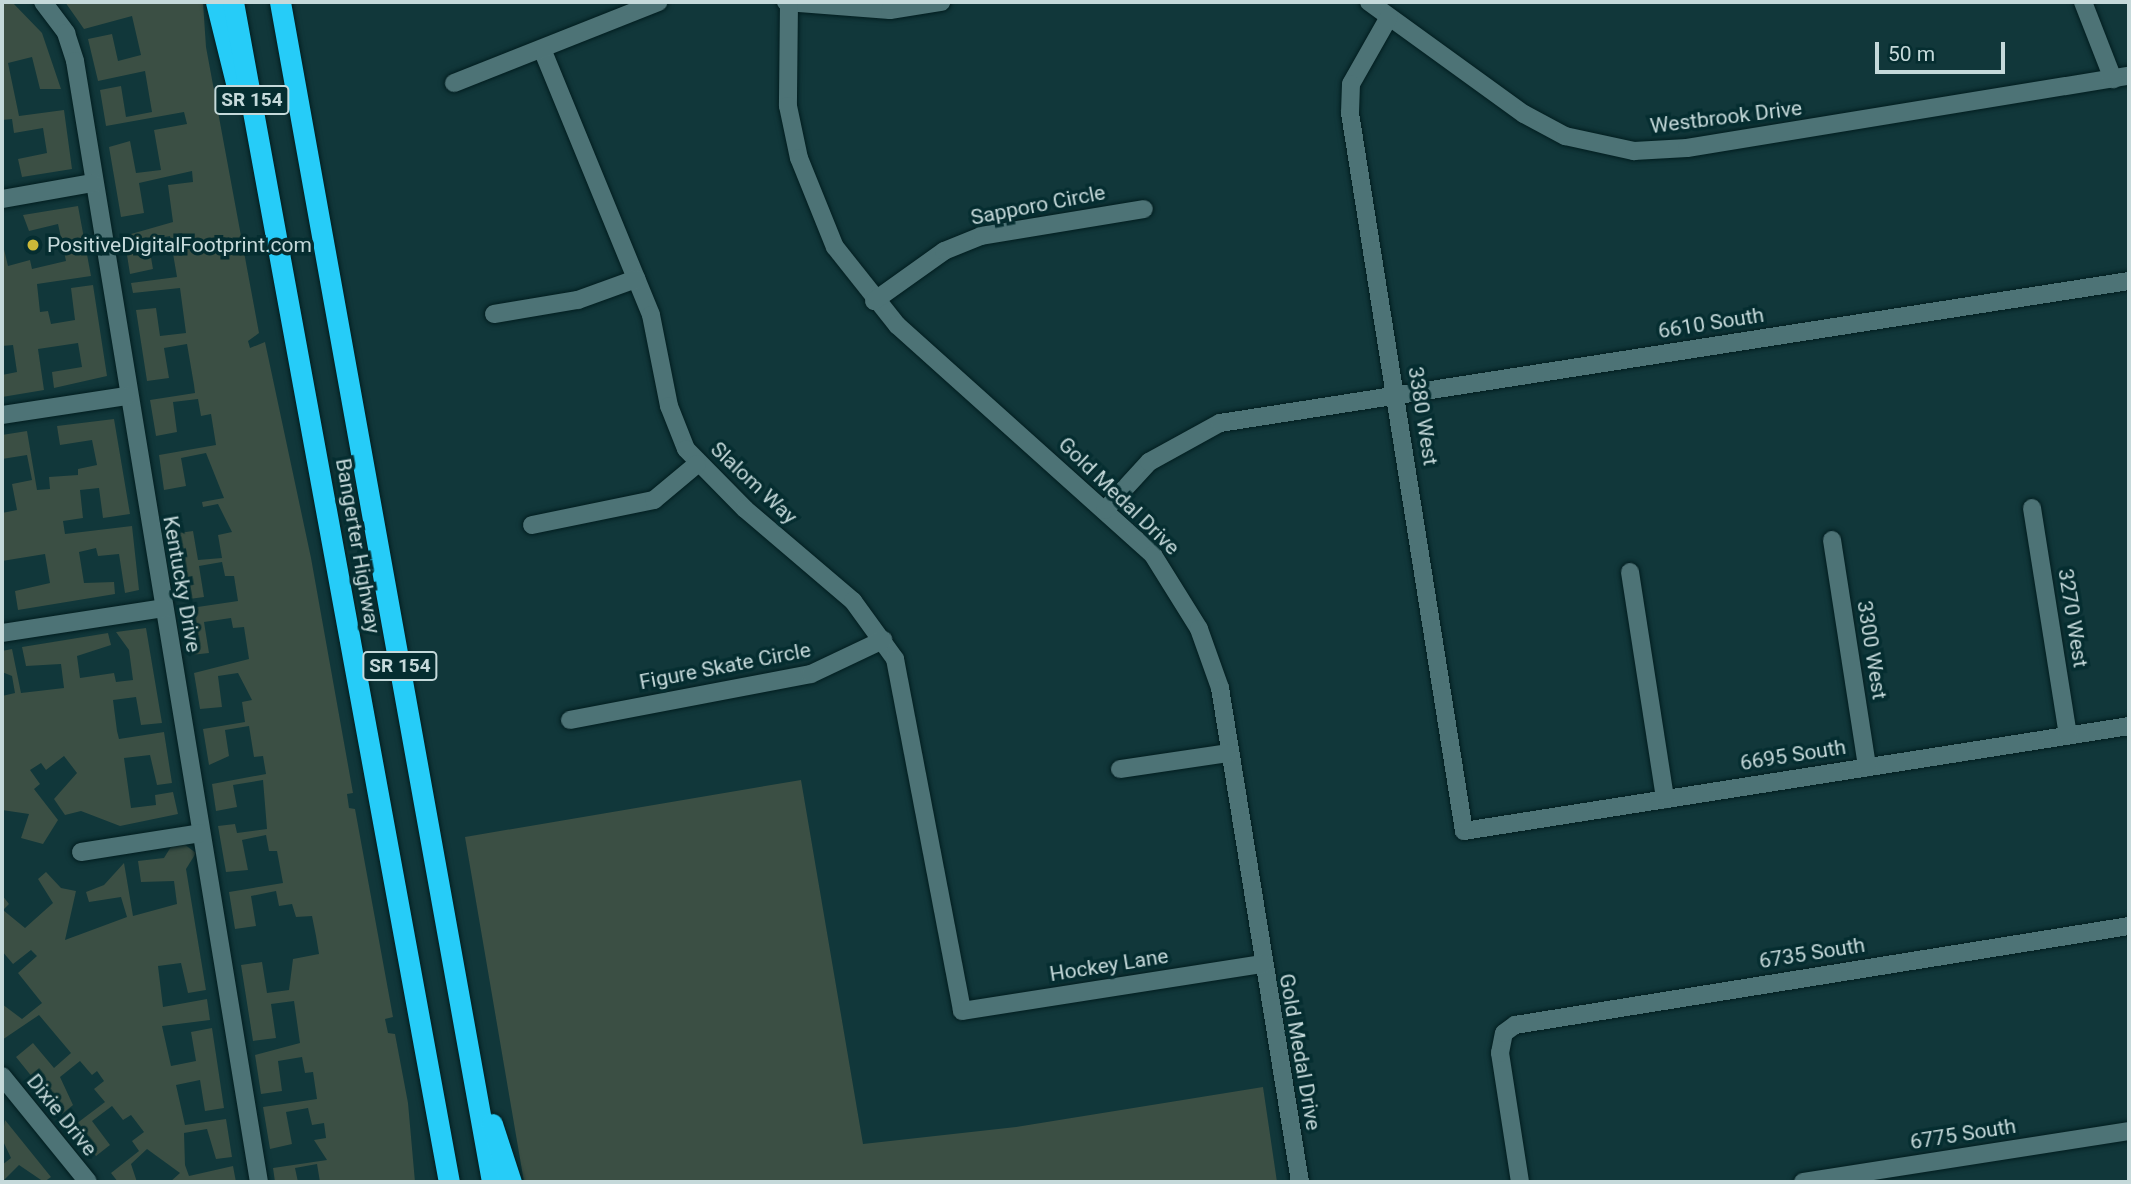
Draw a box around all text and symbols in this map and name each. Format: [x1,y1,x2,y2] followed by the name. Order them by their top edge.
[1879,28,2008,72] scale bar
[1888,42,1935,66] text: 50 m
[214,85,290,116] road number: SR 154
[1649,95,1803,139] street label: Westbrook Drive
[969,180,1107,230] street label: Sapporo Circle
[47,232,312,258] place label: PositiveDigitalFootprint.com
[25,237,41,253] marker: PositiveDigitalFootprint.com
[1656,302,1766,344] street label: 6610 South
[1403,365,1443,467] street label: 3380 West
[1053,432,1185,560] street label: Gold Medal Drive
[705,437,803,529] street label: Slalom Way
[330,456,386,636] street label: Bangerter Highway
[158,514,206,654] street label: Kentucky Drive
[2053,567,2093,669] street label: 3270 West
[1852,599,1892,701] street label: 3300 West
[637,637,813,695] street label: Figure Skate Circle
[362,650,438,681] road number: SR 154
[1738,734,1848,776] street label: 6695 South
[1757,932,1867,974] street label: 6735 South
[1048,943,1170,987] street label: Hockey Lane
[1274,972,1326,1132] street label: Gold Medal Drive
[21,1069,103,1161] street label: Dixie Drive
[1908,1113,2018,1155] street label: 6775 South

